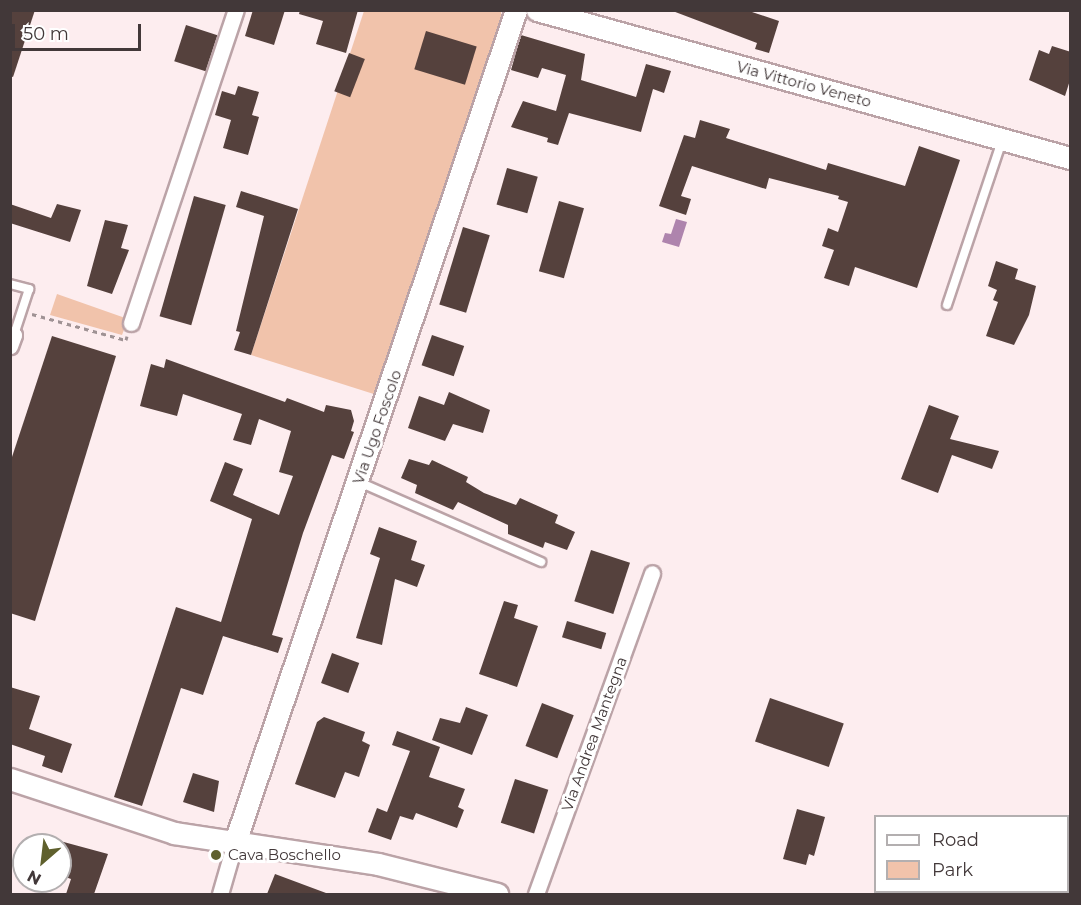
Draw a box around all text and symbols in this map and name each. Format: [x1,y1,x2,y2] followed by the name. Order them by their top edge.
[15,12,144,50] scale bar
[23,23,69,45] text: 50 m
[735,57,873,111] street label: Via Vittorio Veneto
[349,368,405,486] street label: Via Ugo Foscolo
[558,654,630,814] street label: Via Andrea Mantegna
[874,815,1069,893] legend
[932,829,979,851] text: Road
[12,833,72,893] north arrow
[228,846,341,864] place label: Cava Boschello
[209,848,223,862] marker: Cava Boschello
[932,859,973,881] text: Park
[24,866,44,889] text: N

